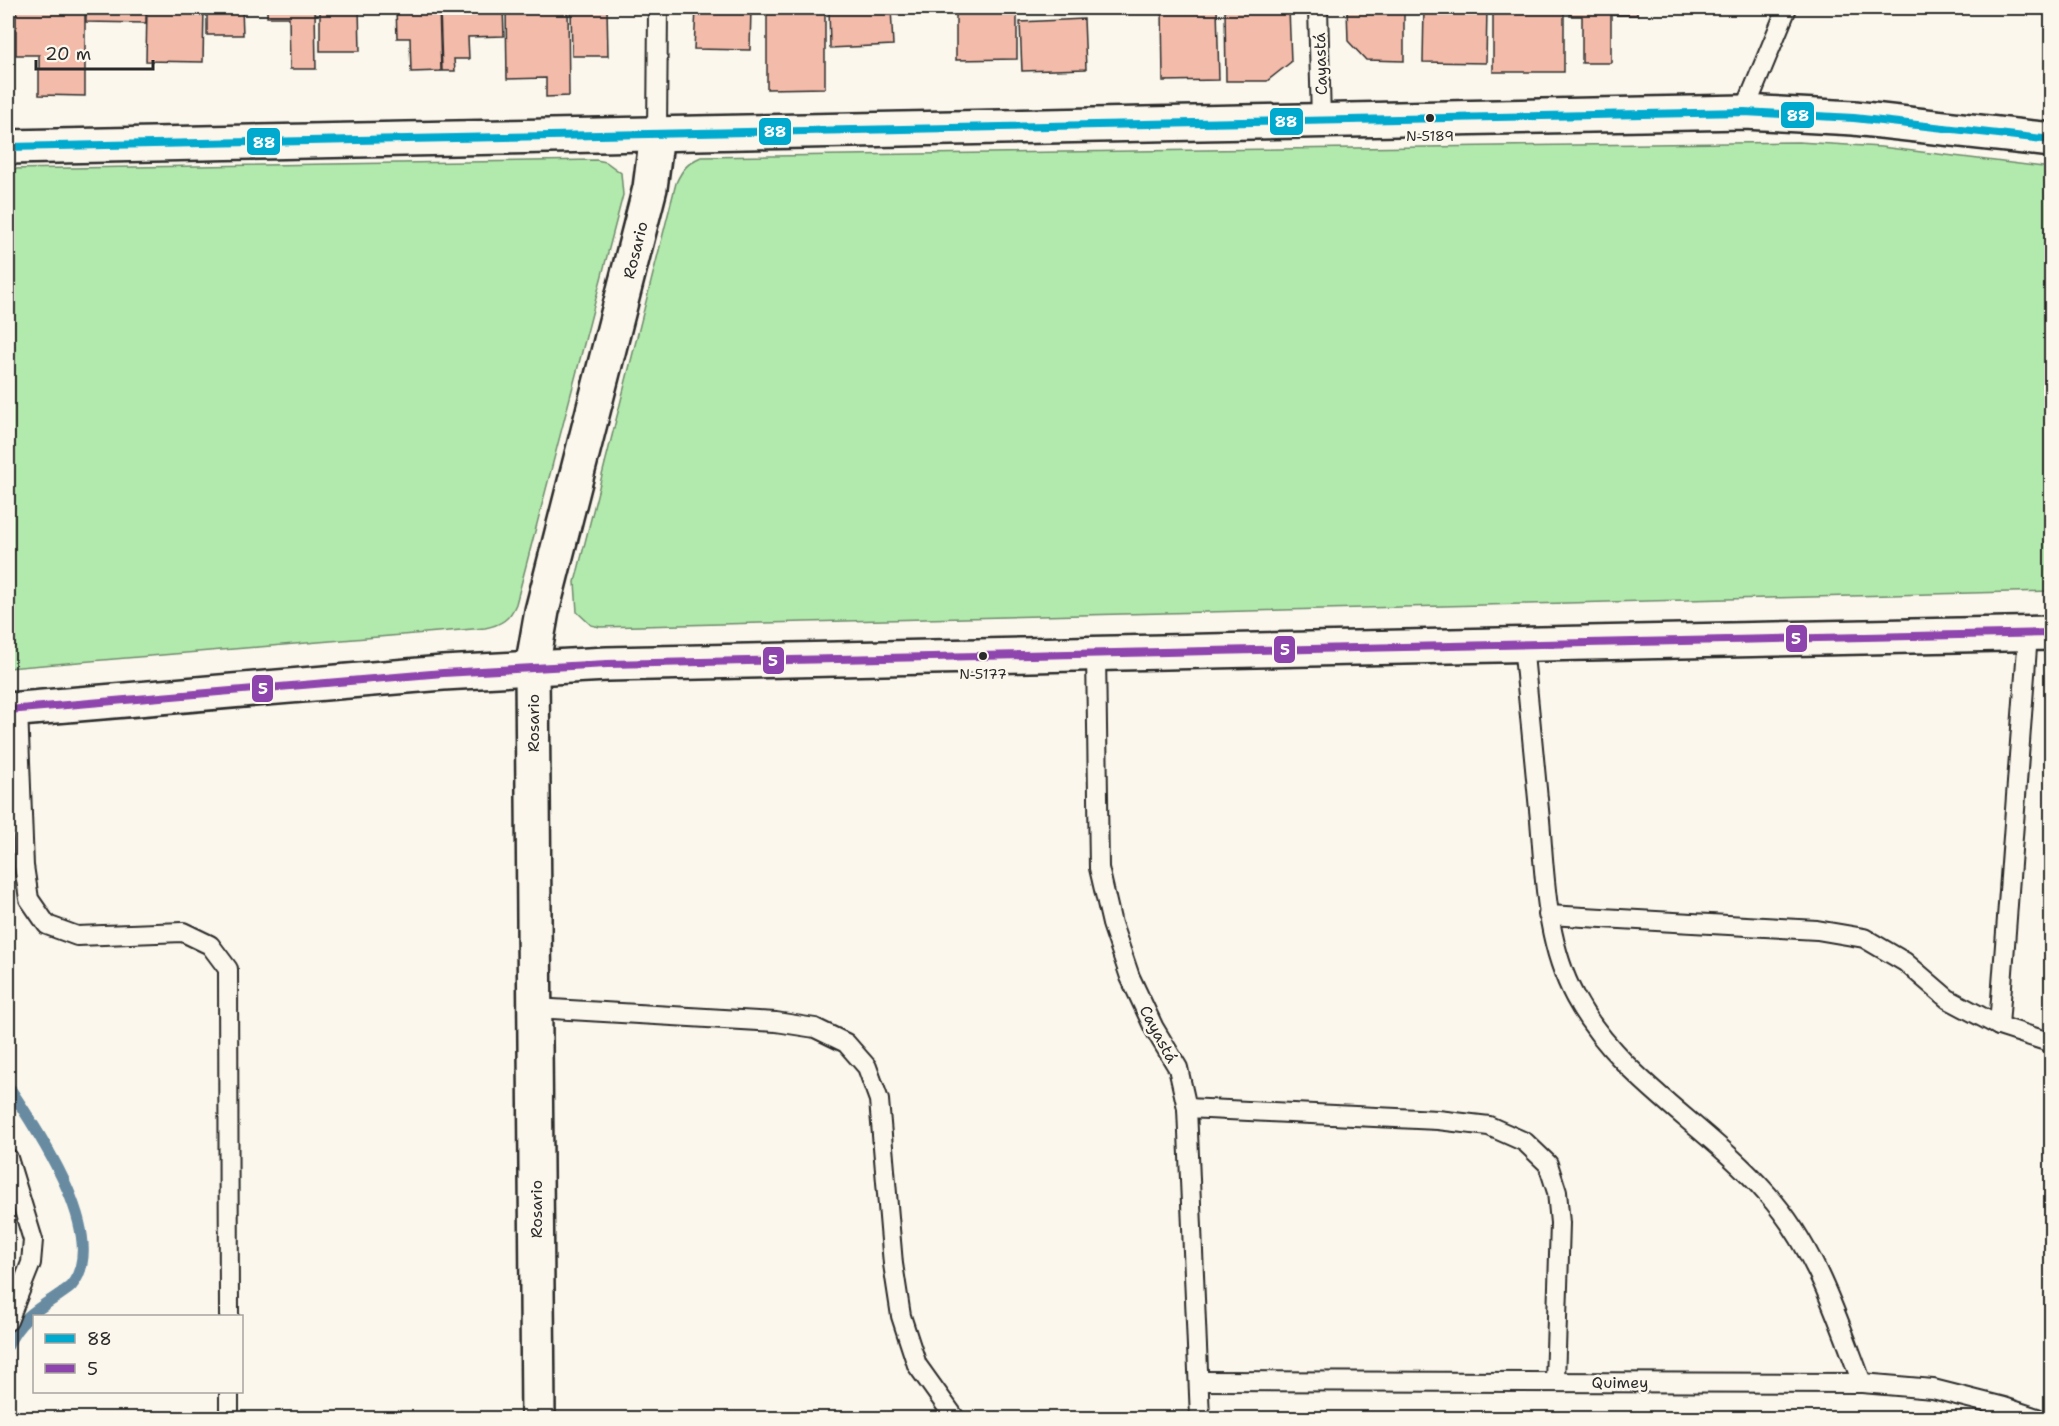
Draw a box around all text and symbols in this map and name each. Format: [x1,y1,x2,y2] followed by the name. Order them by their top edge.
[1309,32,1332,96] street label: Cayastá
[36,33,153,71] scale bar
[45,42,91,66] text: 20 m
[1780,101,1815,129] line badge: 88
[1787,105,1809,126] text: 88
[1269,107,1304,136] line badge: 88
[1275,111,1297,132] text: 88
[1424,112,1436,124] marker: N-5189
[758,117,792,146] line badge: 88
[764,121,786,142] text: 88
[246,127,281,156] line badge: 88
[1406,127,1454,145] place label: N-5189
[253,132,275,153] text: 88
[618,219,653,281] street label: Rosario
[1785,624,1808,653] line badge: 5
[1791,628,1801,649] text: 5
[1273,635,1296,664] line badge: 5
[1280,639,1290,660] text: 5
[762,646,785,675] line badge: 5
[768,650,778,671] text: 5
[977,650,989,662] marker: N-5177
[959,665,1007,683] place label: N-5177
[251,674,274,703] line badge: 5
[258,678,268,699] text: 5
[523,694,544,752] street label: Rosario
[1135,1002,1183,1067] street label: Cayastá
[526,1180,547,1238] street label: Rosario
[33,1315,243,1393] legend
[87,1327,112,1351] text: 88
[87,1357,98,1381] text: 5
[1592,1372,1648,1393] street label: Quimey

